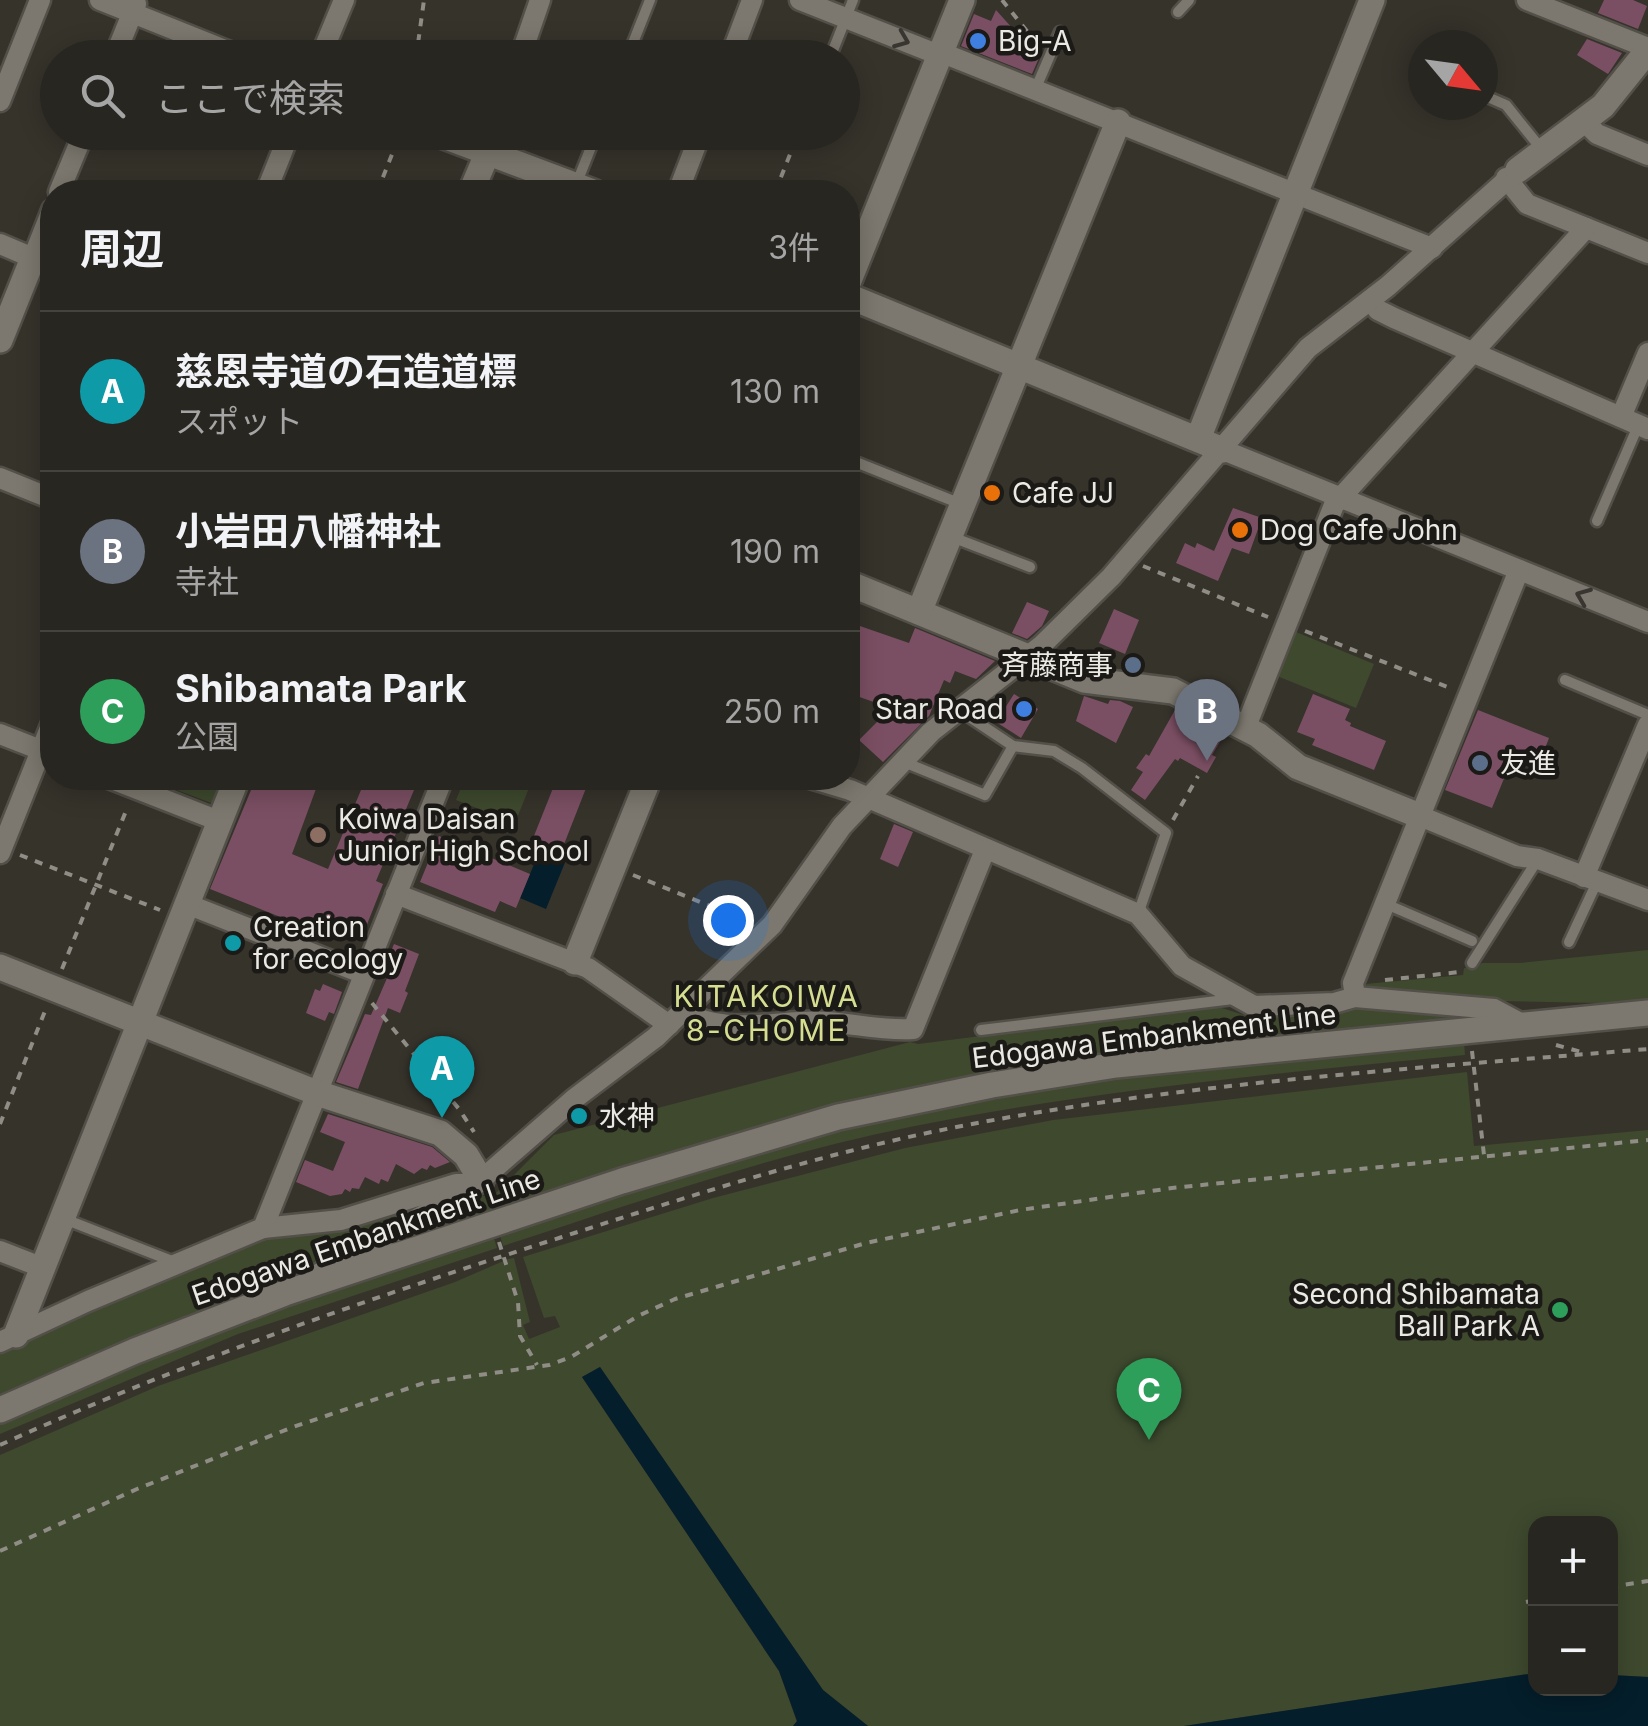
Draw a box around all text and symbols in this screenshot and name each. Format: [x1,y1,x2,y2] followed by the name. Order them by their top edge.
[998,24,1072,58] place label: Big-A
[893,29,910,49] one-way arrow
[967,30,989,52] marker: Big-A
[1408,30,1498,120] north arrow
[40,40,860,150] search box
[75,68,130,123] icon: search
[155,75,345,121] text: ここで検索
[80,223,164,274] text: 周辺
[768,228,820,267] text: 3件
[175,348,517,394] text: 慈恩寺道の石造道標
[101,372,124,411] text: A
[730,372,820,411] text: 130 m
[175,402,303,441] text: スポット
[1012,476,1114,510] place label: Cafe JJ
[981,482,1003,504] marker: Cafe JJ
[175,508,441,554] text: 小岩田八幡神社
[1260,513,1458,547] place label: Dog Cafe John
[1229,519,1251,541] marker: Dog Cafe John
[102,532,123,571] text: B
[730,532,820,571] text: 190 m
[175,562,239,601] text: 寺社
[1576,588,1594,608] one-way arrow
[1001,648,1113,682] place label: 斉藤商事
[1122,654,1144,676] marker: 斉藤商事
[175,665,466,711] text: Shibamata Park
[1174,678,1240,761] pin: B
[101,692,124,731] text: C
[724,692,820,731] text: 250 m
[875,692,1004,726] place label: Star Road
[1013,698,1035,720] marker: Star Road
[175,717,239,756] text: 公園
[1500,746,1556,780] place label: 友進
[1469,752,1491,774] marker: 友進
[338,802,589,868] place label: Koiwa Daisan Junior High School
[307,824,329,846] marker: Koiwa Daisan Junior High School
[703,895,754,946] your location
[253,910,403,976] place label: Creation for ecology
[222,932,244,954] marker: Creation for ecology
[674,978,860,1048] district label: KITAKOIWA 8-CHOME
[970,997,1338,1075] street label: Edogawa Embankment Line
[410,1036,474,1118] pin: A
[599,1099,655,1133] place label: 水神
[568,1105,590,1127] marker: 水神
[187,1161,545,1313] street label: Edogawa Embankment Line
[1292,1277,1540,1343] place label: Second Shibamata Ball Park A
[1549,1299,1571,1321] marker: Second Shibamata Ball Park A
[1116,1358,1182,1440] pin: C
[1528,1516,1618,1696] map controls
[1528,1516,1618,1606] button: +
[1528,1606,1618,1696] button: −

